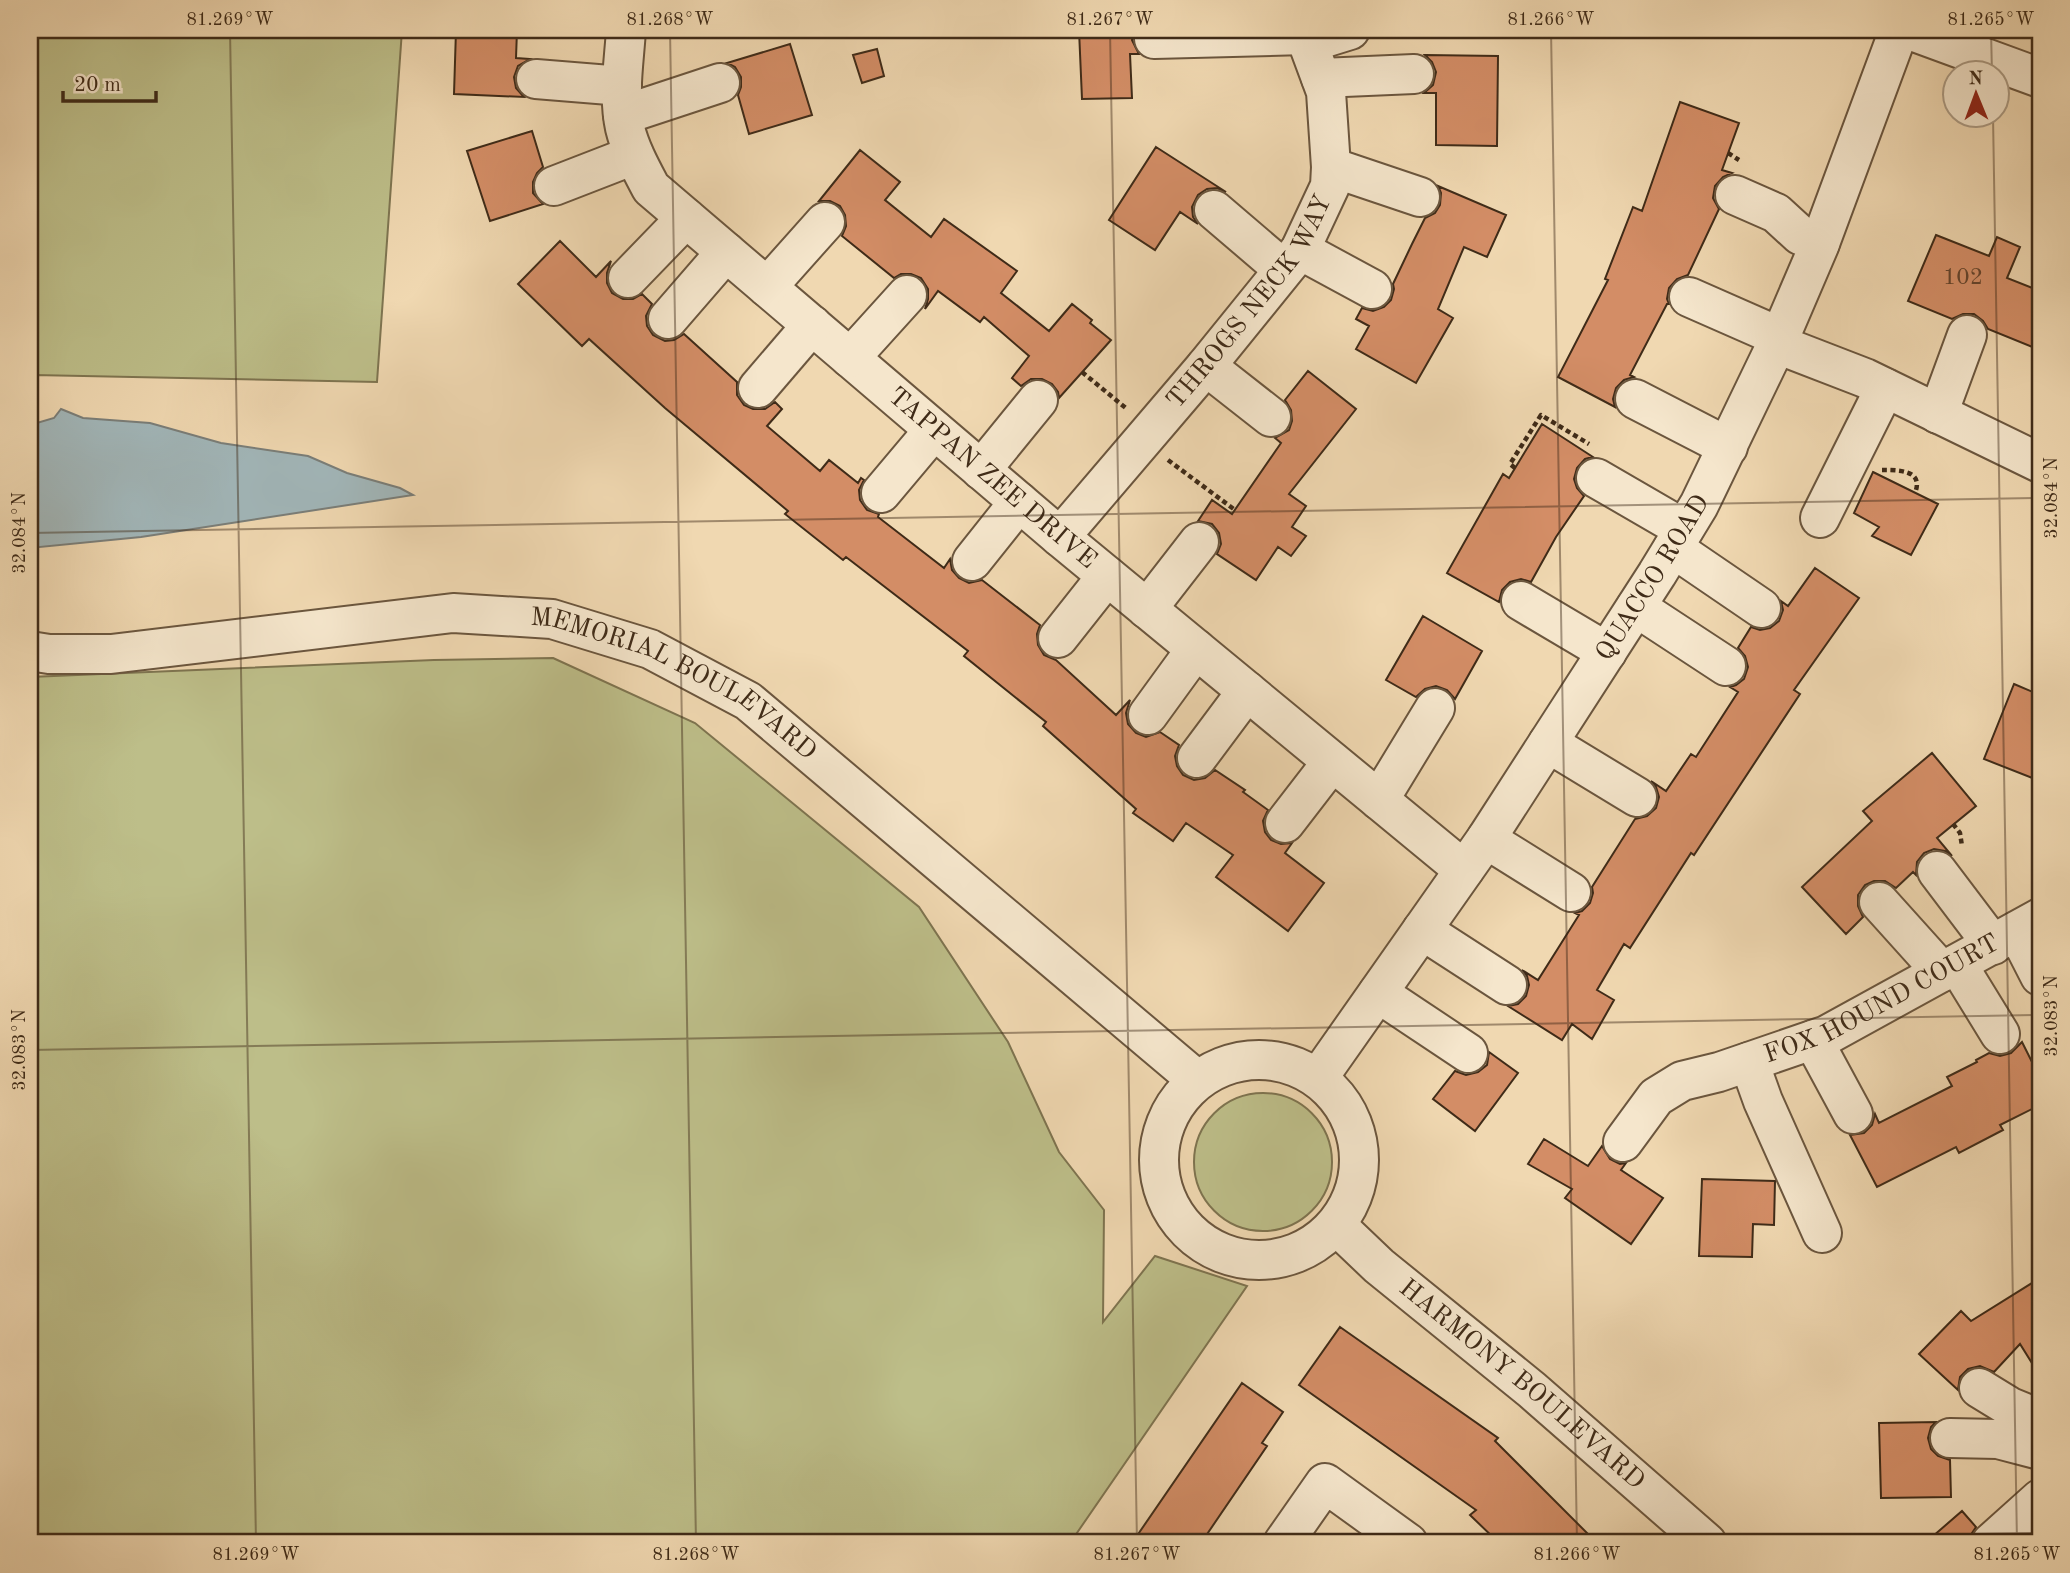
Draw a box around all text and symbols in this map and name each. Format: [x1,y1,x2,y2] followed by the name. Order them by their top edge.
[187,11,273,29] text: 81.269°W
[627,11,713,29] text: 81.268°W
[1067,11,1153,29] text: 81.267°W
[1508,11,1594,29] text: 81.266°W
[1948,11,2034,29] text: 81.265°W
[63,60,156,104] scale bar
[1940,60,2010,130] north arrow
[1968,70,1984,89] text: N
[74,75,121,96] text: 20 m
[1162,191,1337,414] street label: THROGS NECK WAY
[1943,266,1983,289] house number: 102
[883,383,1101,574] street label: TAPPAN ZEE DRIVE
[2043,457,2061,539] text: 32.084°N
[1591,491,1715,666] street label: QUACCO ROAD
[11,492,29,574] text: 32.084°N
[530,605,821,765] street label: MEMORIAL BOULEVARD
[1761,930,2004,1069] street label: FOX HOUND COURT
[2043,975,2061,1057] text: 32.083°N
[11,1009,29,1091] text: 32.083°N
[1394,1275,1649,1495] street label: HARMONY BOULEVARD
[213,1546,299,1564] text: 81.269°W
[653,1546,739,1564] text: 81.268°W
[1094,1546,1180,1564] text: 81.267°W
[1534,1546,1620,1564] text: 81.266°W
[1974,1546,2060,1564] text: 81.265°W

